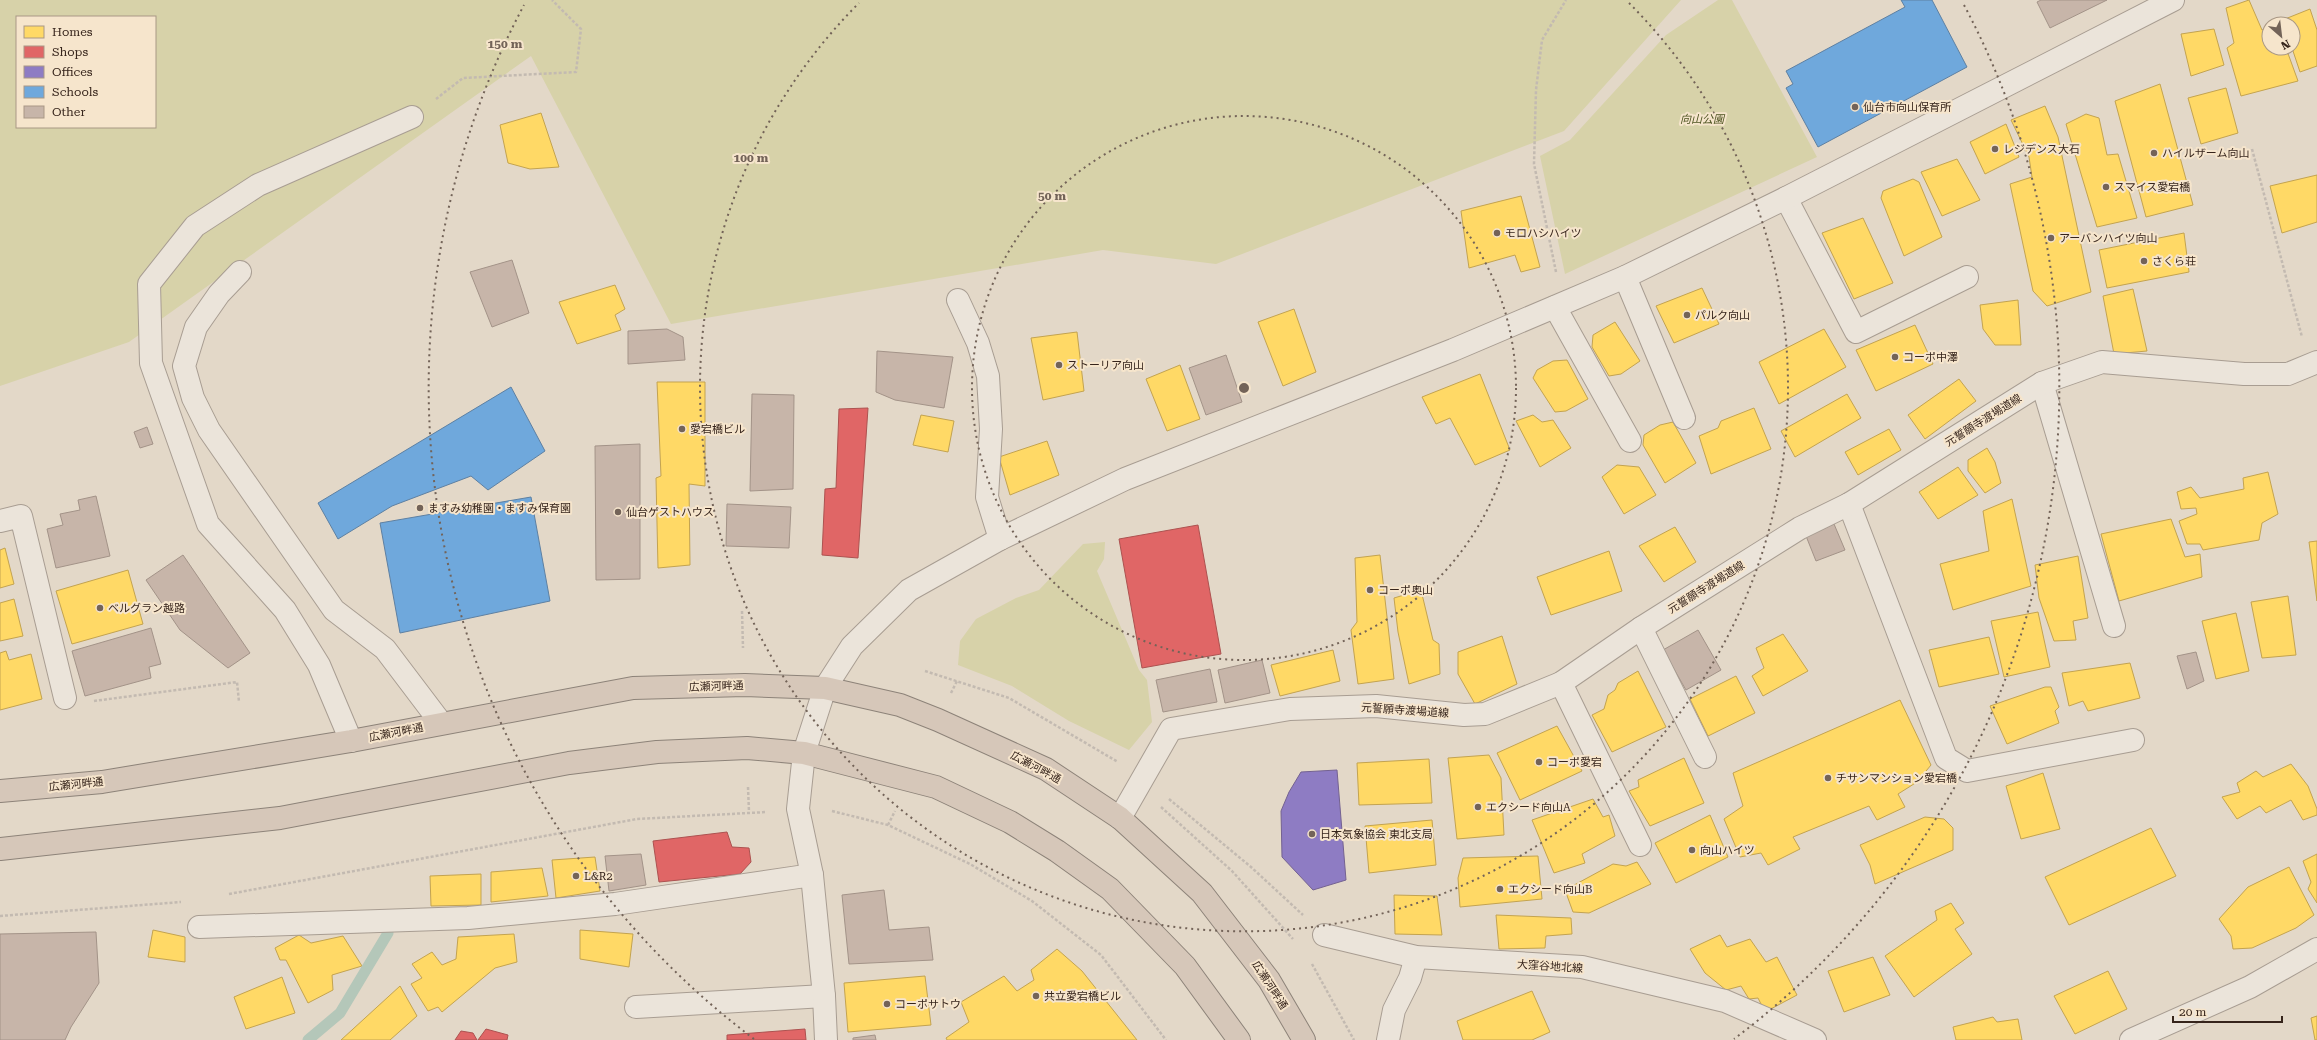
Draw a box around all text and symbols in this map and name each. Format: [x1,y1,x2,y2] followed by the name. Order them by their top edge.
[16,16,156,128] legend
[2261,16,2301,56] north arrow
[52,25,93,39] text: Homes
[488,37,523,51] text: 150 m
[2278,37,2292,52] text: N
[52,45,88,59] text: Shops
[52,65,93,79] text: Offices
[52,85,99,99] text: Schools
[1863,101,1952,114] place label: 仙台市向山保育所
[1850,102,1860,112] marker: 仙台市向山保育所
[52,105,85,119] text: Other
[1680,113,1726,126] park label: 向山公園
[2003,143,2080,156] place label: レジデンス大石
[1990,144,2000,154] marker: レジデンス大石
[2162,147,2249,160] place label: ハイルザーム向山
[2149,148,2159,158] marker: ハイルザーム向山
[734,151,769,165] text: 100 m
[2114,181,2190,194] place label: スマイス愛宕橋
[2101,182,2111,192] marker: スマイス愛宕橋
[1038,189,1066,203] text: 50 m
[1505,227,1581,240] place label: モロハシハイツ
[1492,228,1502,238] marker: モロハシハイツ
[2059,232,2158,245] place label: アーバンハイツ向山
[2046,233,2056,243] marker: アーバンハイツ向山
[2152,255,2196,268] place label: さくら荘
[2139,256,2149,266] marker: さくら荘
[1695,309,1750,322] place label: パルク向山
[1682,310,1692,320] marker: パルク向山
[1903,351,1958,364] place label: コーポ中澤
[1890,352,1900,362] marker: コーポ中澤
[1067,359,1144,372] place label: ストーリア向山
[1054,360,1064,370] marker: ストーリア向山
[1237,381,1251,395] centre of rings
[1943,392,2024,449] street label: 元誓願寺渡場道線
[690,423,745,436] place label: 愛宕橋ビル
[677,424,687,434] marker: 愛宕橋ビル
[428,502,571,515] place label: ますみ幼稚園・ますみ保育園
[415,503,425,513] marker: ますみ幼稚園・ますみ保育園
[626,506,714,519] place label: 仙台ゲストハウス
[613,507,623,517] marker: 仙台ゲストハウス
[1666,559,1747,616] street label: 元誓願寺渡場道線
[1378,584,1433,597] place label: コーポ奥山
[1365,585,1375,595] marker: コーポ奥山
[108,602,185,615] place label: ベルグラン越路
[95,603,105,613] marker: ベルグラン越路
[688,679,744,694] street label: 広瀬河畔通
[1361,701,1449,720] street label: 元誓願寺渡場道線
[368,721,424,744] street label: 広瀬河畔通
[1008,749,1063,786] street label: 広瀬河畔通
[1547,756,1602,769] place label: コーポ愛宕
[1534,757,1544,767] marker: コーポ愛宕
[1836,772,1957,785] place label: チサンマンション愛宕橋
[1823,773,1833,783] marker: チサンマンション愛宕橋
[48,775,104,794] street label: 広瀬河畔通
[1486,801,1571,814] place label: エクシード向山A
[1473,802,1483,812] marker: エクシード向山A
[1320,828,1433,841] place label: 日本気象協会 東北支局
[1307,829,1317,839] marker: 日本気象協会 東北支局
[1700,844,1755,857] place label: 向山ハイツ
[1687,845,1697,855] marker: 向山ハイツ
[584,870,613,883] place label: L&R2
[571,871,581,881] marker: L&R2
[1508,883,1592,896] place label: エクシード向山B
[1495,884,1505,894] marker: エクシード向山B
[1517,958,1583,975] street label: 大窪谷地北線
[1249,959,1290,1012] street label: 広瀬河畔通
[1044,990,1121,1003] place label: 共立愛宕橋ビル
[1031,991,1041,1001] marker: 共立愛宕橋ビル
[895,998,961,1011] place label: コーポサトウ
[2173,998,2282,1024] scale bar
[882,999,892,1009] marker: コーポサトウ
[2179,1005,2206,1019] text: 20 m

